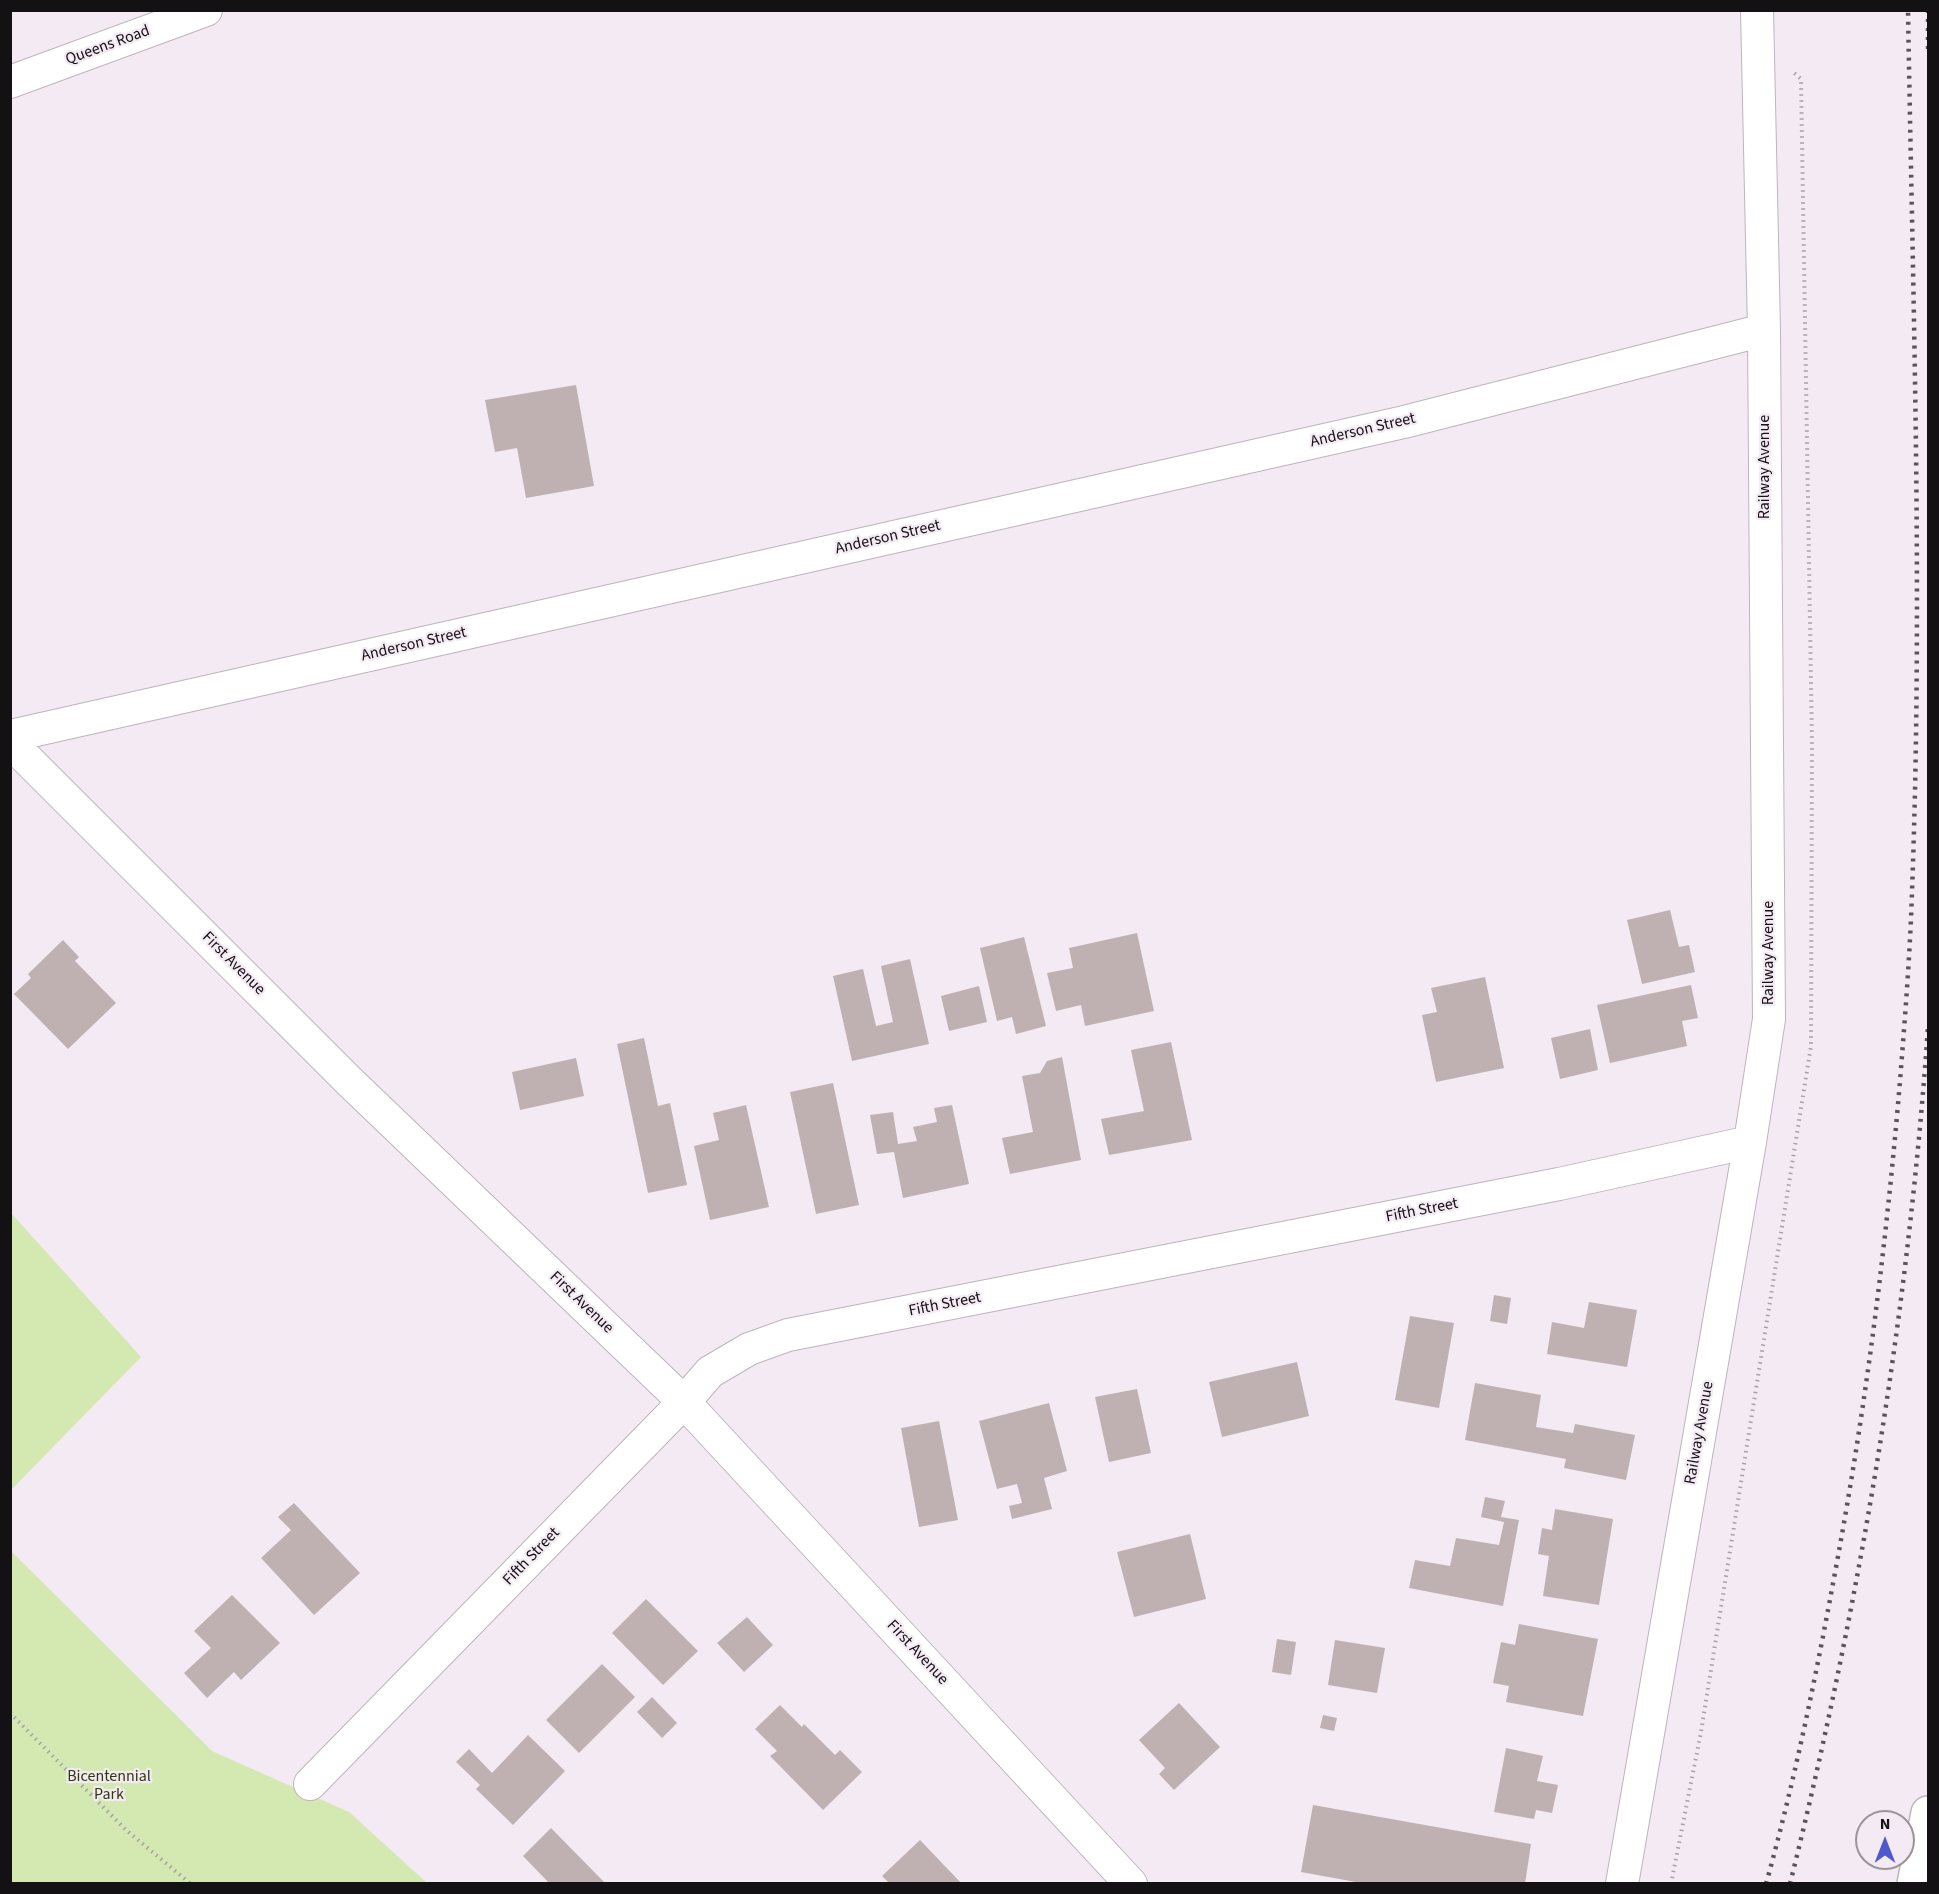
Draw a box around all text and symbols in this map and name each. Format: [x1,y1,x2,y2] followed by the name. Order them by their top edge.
[63,22,153,70] street label: Queens Road
[1309,410,1417,452] street label: Anderson Street
[1755,415,1775,519] street label: Railway Avenue
[834,517,942,559] street label: Anderson Street
[360,624,468,666] street label: Anderson Street
[1759,901,1779,1005] street label: Railway Avenue
[197,928,269,1000] street label: First Avenue
[1384,1195,1460,1227] street label: Fifth Street
[545,1268,617,1338] street label: First Avenue
[907,1289,983,1321] street label: Fifth Street
[1681,1380,1719,1486] street label: Railway Avenue
[500,1524,564,1590] street label: Fifth Street
[882,1617,952,1689] street label: First Avenue
[67,1767,151,1805] park label: Bicentennial Park
[1855,1810,1915,1870] north arrow
[1880,1813,1890,1835] text: N

